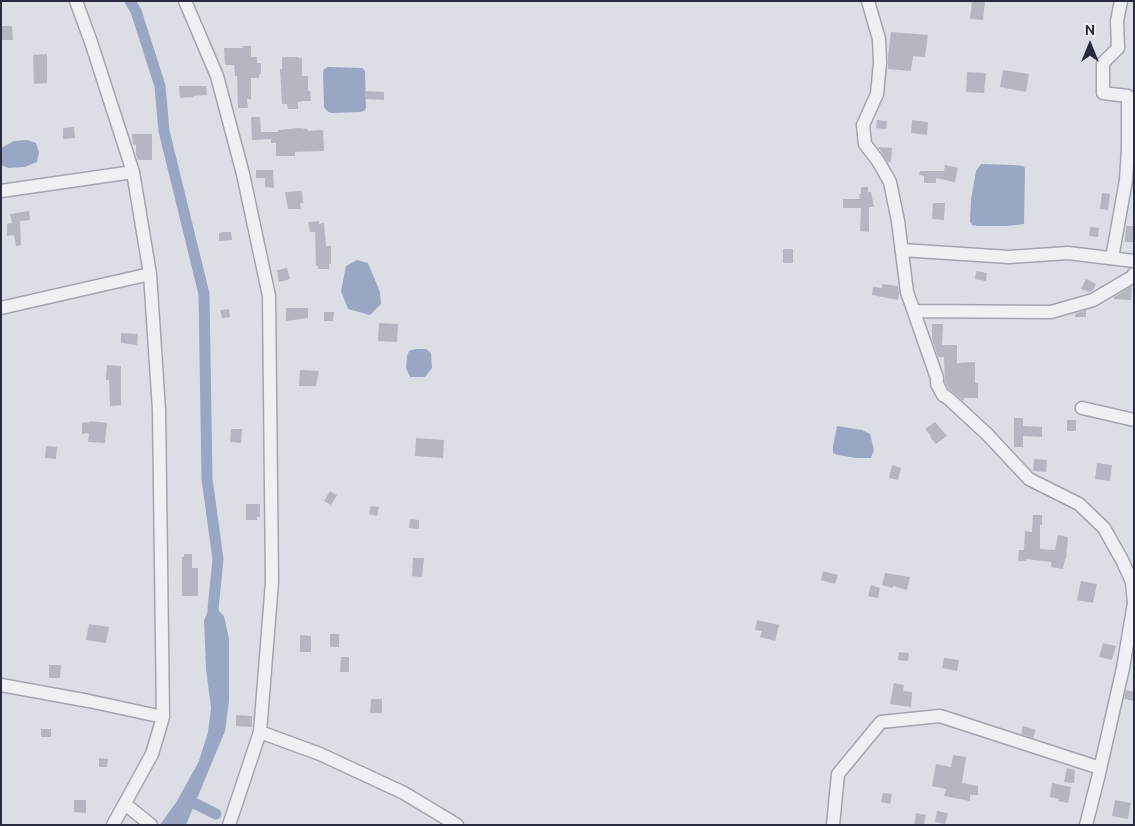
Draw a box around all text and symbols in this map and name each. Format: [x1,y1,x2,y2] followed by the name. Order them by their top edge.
[1065,20,1115,70] north arrow
[1085,22,1095,38] text: N

